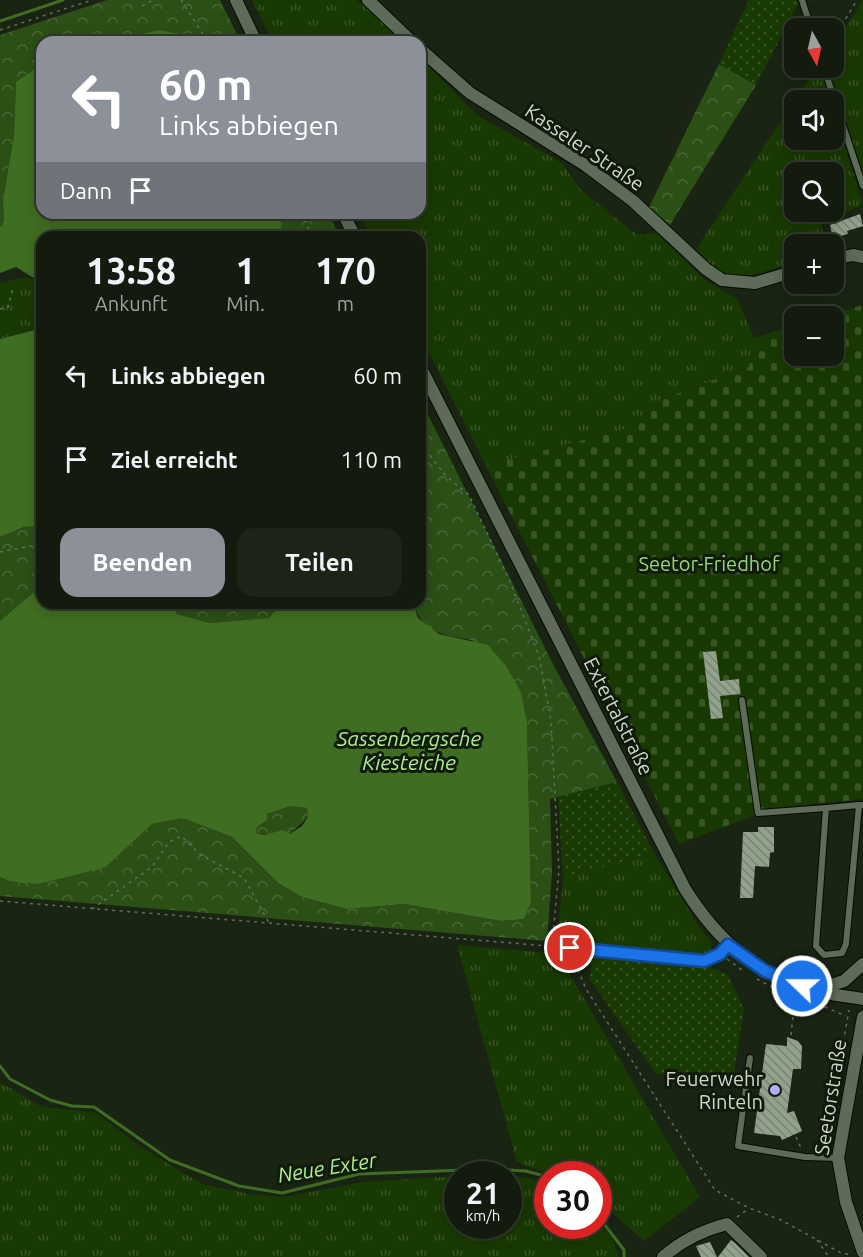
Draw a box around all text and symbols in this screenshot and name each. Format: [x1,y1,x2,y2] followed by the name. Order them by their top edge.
[784,18,844,78] north arrow
[784,18,844,366] map controls
[60,60,138,138] icon: left
[159,61,253,108] text: 60 m
[784,90,844,150] button: sound
[521,99,649,195] street label: Kasseler Straße
[159,110,339,140] text: Links abbiegen
[784,162,844,222] button: search
[124,174,157,207] icon: arrive
[60,178,112,203] text: Dann
[784,234,844,294] button: +
[86,250,176,291] text: 13:58
[235,250,256,291] text: 1
[315,250,376,291] text: 170
[95,292,168,315] text: Ankunft
[226,292,265,315] text: Min.
[337,292,354,315] text: m
[784,306,844,366] button: −
[60,359,93,392] icon: left
[111,363,266,388] text: Links abbiegen
[353,363,402,388] text: 60 m
[60,443,93,476] icon: arrive
[111,447,238,472] text: Ziel erreicht
[341,447,402,472] text: 110 m
[60,528,225,597] button: Beenden
[237,528,402,597] button: Teilen
[638,552,780,575] park label: Seetor-Friedhof
[580,653,658,779] street label: Extertalstraße
[336,726,481,774] water label: Sassenbergsche Kiesteiche
[544,922,595,973] pin
[553,931,586,964] icon: arrive
[770,954,834,1018] position arrow
[809,1037,851,1157] street label: Seetorstraße
[665,1067,763,1113] place label: Feuerwehr Rinteln
[768,1083,782,1097] marker: Feuerwehr Rinteln
[276,1147,379,1187] water label: Neue Exter
[534,1161,612,1239] speed limit sign: 30
[466,1176,500,1210] text: 21
[466,1207,500,1224] text: km/h

